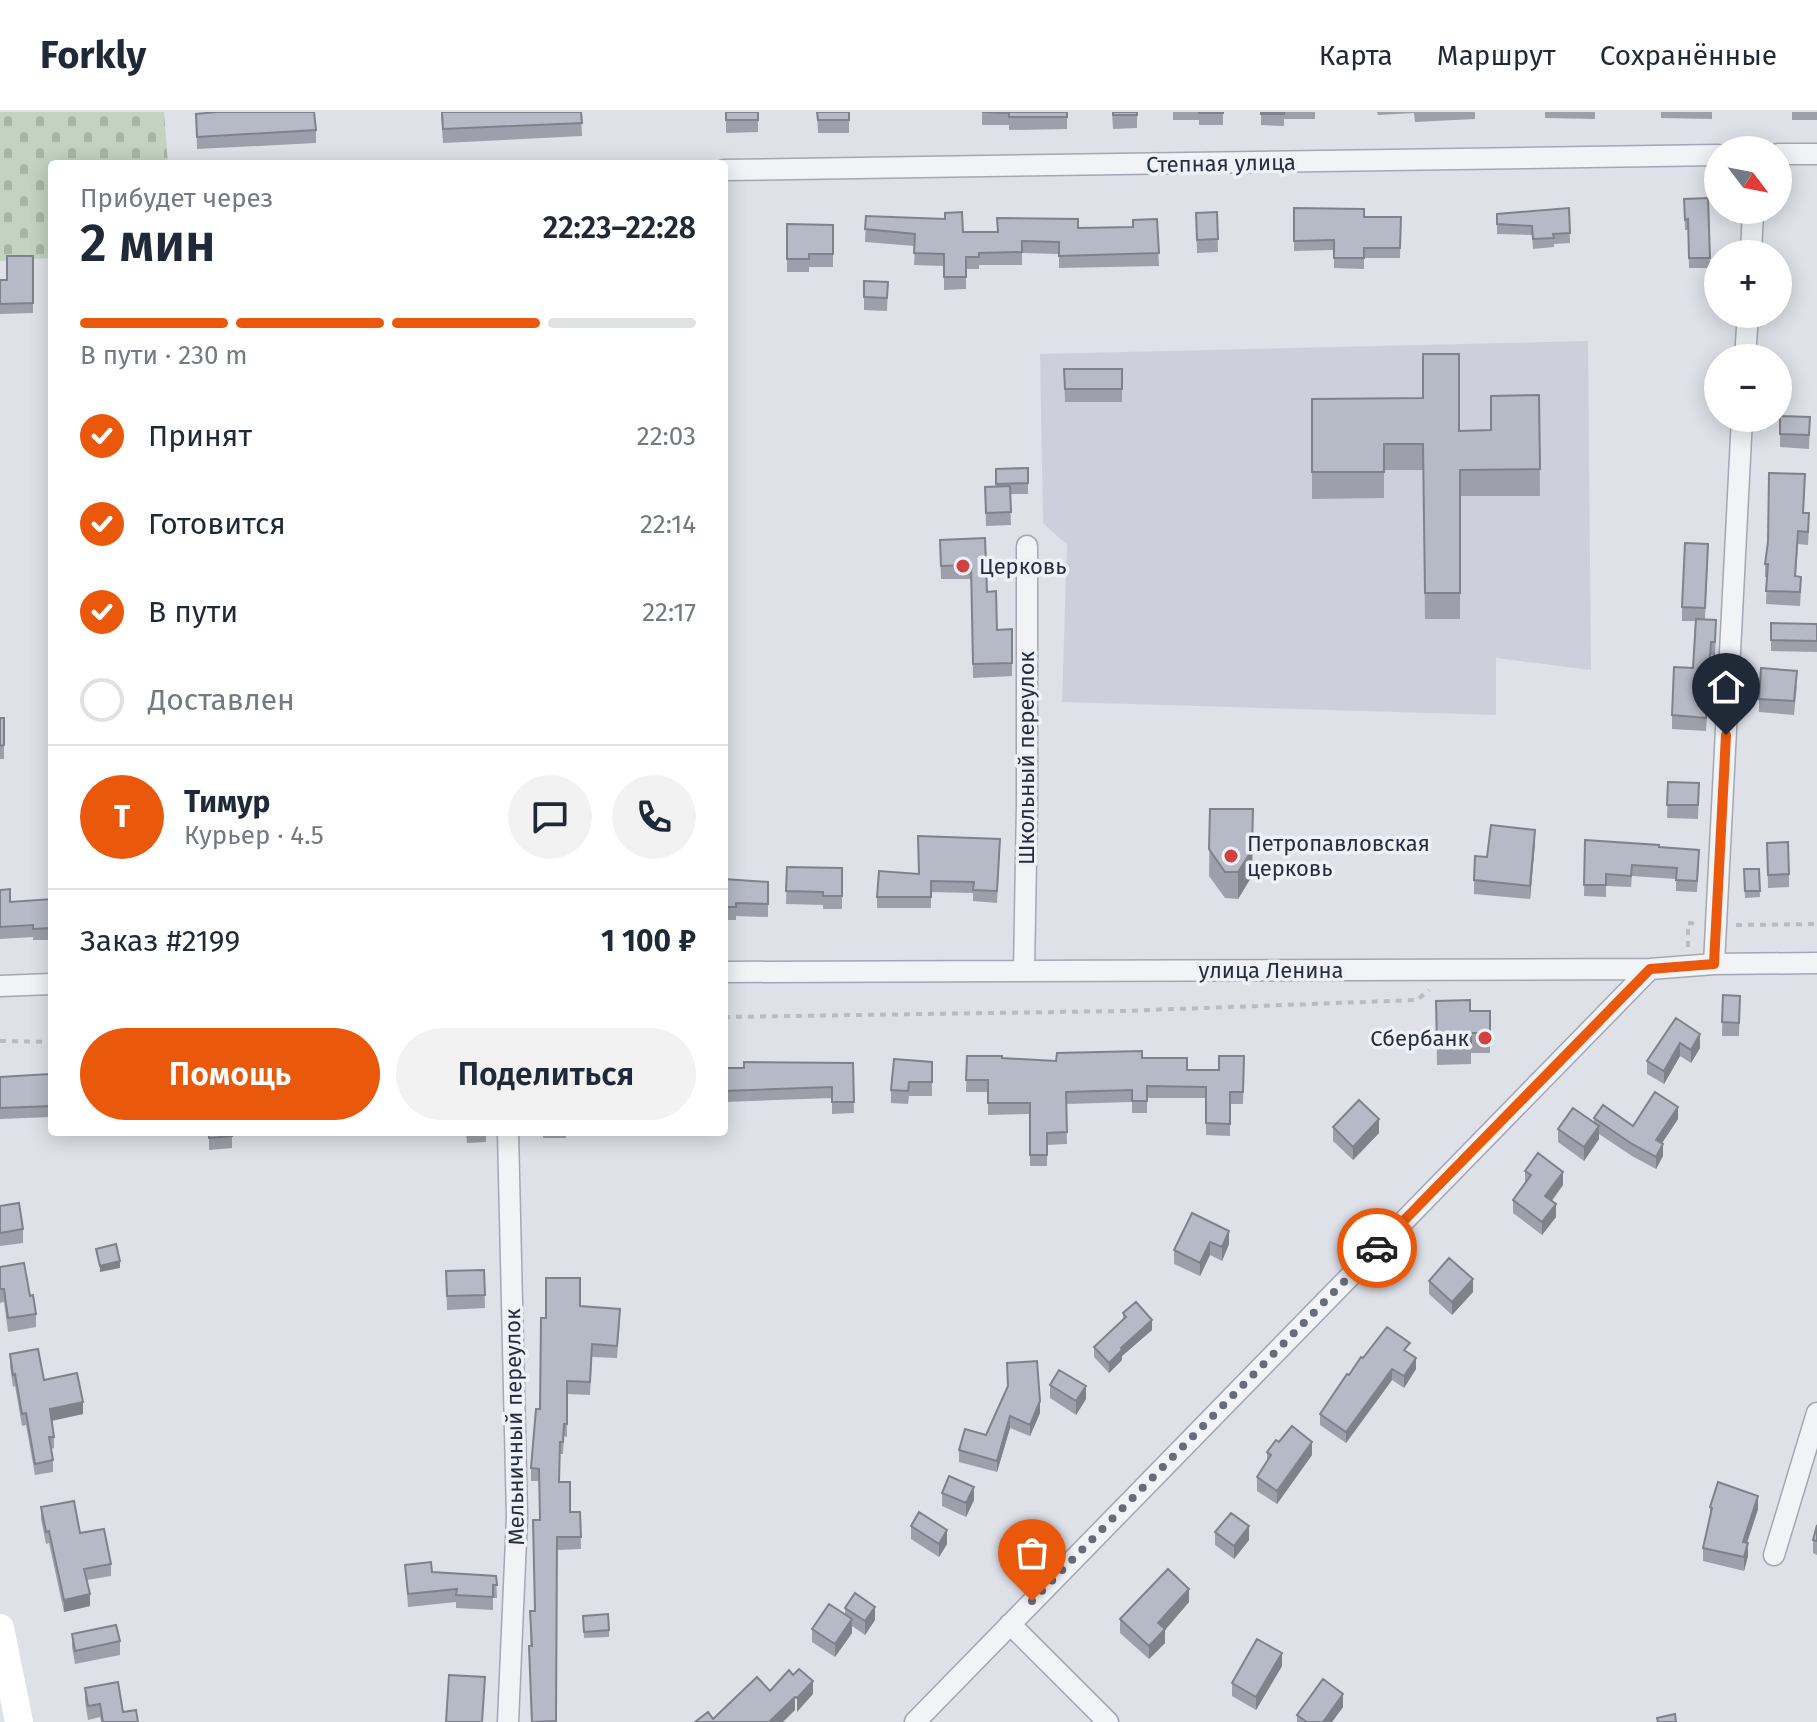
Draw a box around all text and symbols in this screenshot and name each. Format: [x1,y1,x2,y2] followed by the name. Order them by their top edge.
[40,32,146,78] text: Forkly
[1319,39,1393,72] text: Карта
[1437,39,1556,72] text: Маршрут
[1600,39,1777,72] text: Сохранённые
[1704,136,1792,224] north arrow
[1704,136,1792,432] map controls
[1146,149,1296,178] street label: Степная улица
[80,183,273,214] text: Прибудет через
[543,210,696,246] text: 22:23–22:28
[80,212,216,275] text: 2 мин
[1704,240,1792,328] button: +
[80,340,248,371] text: В пути · 230 m
[1704,344,1792,432] button: −
[80,414,124,458] icon: check
[148,418,252,454] text: Принят
[637,421,696,452] text: 22:03
[80,502,124,546] icon: check
[148,506,286,542] text: Готовится
[640,509,696,540] text: 22:14
[979,553,1067,580] place label: Церковь
[954,557,972,575] marker: Церковь
[80,590,124,634] icon: check
[148,594,238,630] text: В пути
[642,597,696,628] text: 22:17
[1013,650,1040,865] street label: Школьный переулок
[1692,653,1760,735] pin
[1704,665,1748,709] icon: home
[148,682,295,718] text: Доставлен
[508,775,592,859] button: chat
[612,775,696,859] button: phone
[184,784,270,820] text: Тимур
[114,799,130,835] text: Т
[184,820,324,851] text: Курьер · 4.5
[1247,830,1430,882] place label: Петропавловская церковь
[1222,847,1240,865] marker: Петропавловская церковь
[80,923,240,959] text: Заказ #2199
[601,923,696,959] text: 1 100 ₽
[1199,957,1343,984] street label: улица Ленина
[1370,1025,1470,1052] place label: Сбербанк
[80,1028,380,1120] button: Помощь
[396,1028,696,1120] button: Поделиться
[1476,1029,1494,1047] marker: Сбербанк
[1337,1208,1417,1288] courier
[1355,1226,1399,1270] icon: car
[499,1308,530,1546] street label: Мельничный переулок
[998,1519,1066,1601] pin
[1010,1531,1054,1575] icon: bag

